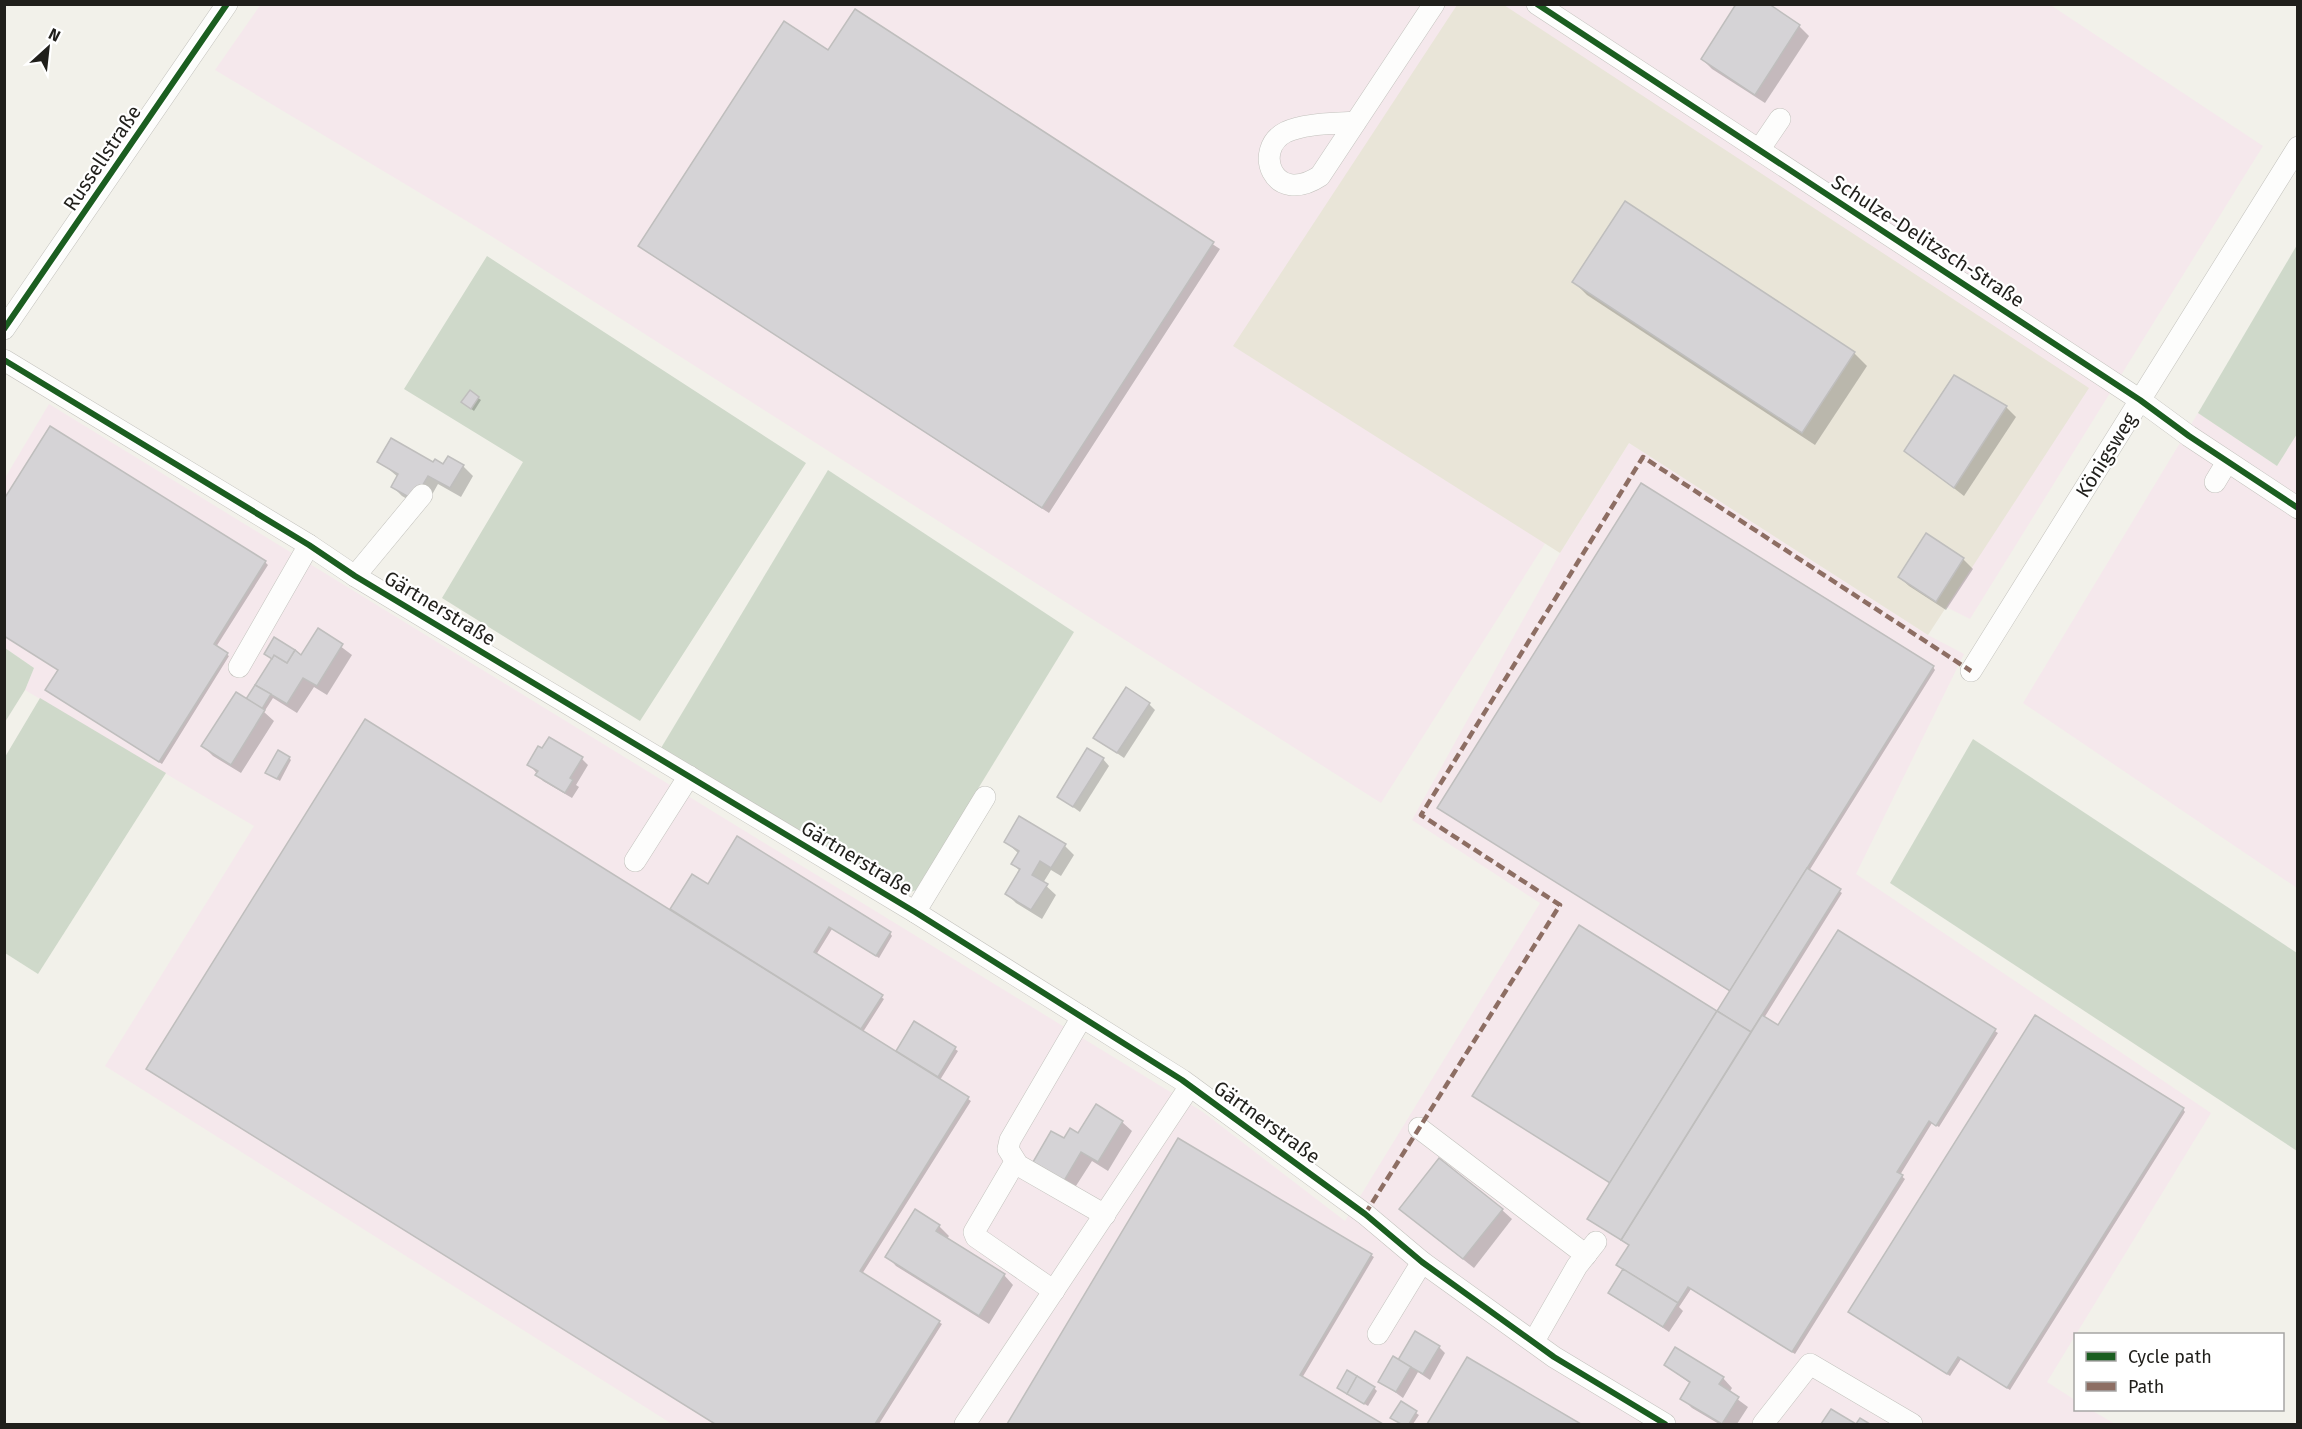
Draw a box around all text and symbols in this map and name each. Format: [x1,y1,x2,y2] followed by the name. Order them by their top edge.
[18,18,78,78] north arrow
[46,24,64,46] text: N
[58,101,146,215] street label: Russellstraße
[1827,170,2029,312] street label: Schulze-Delitzsch-Straße
[2070,408,2142,502] street label: Königsweg
[380,565,500,651] street label: Gärtnerstraße
[797,815,917,901] street label: Gärtnerstraße
[1209,1075,1325,1169] street label: Gärtnerstraße
[2074,1333,2284,1411] legend
[2128,1346,2212,1368] text: Cycle path
[2128,1376,2164,1398] text: Path

